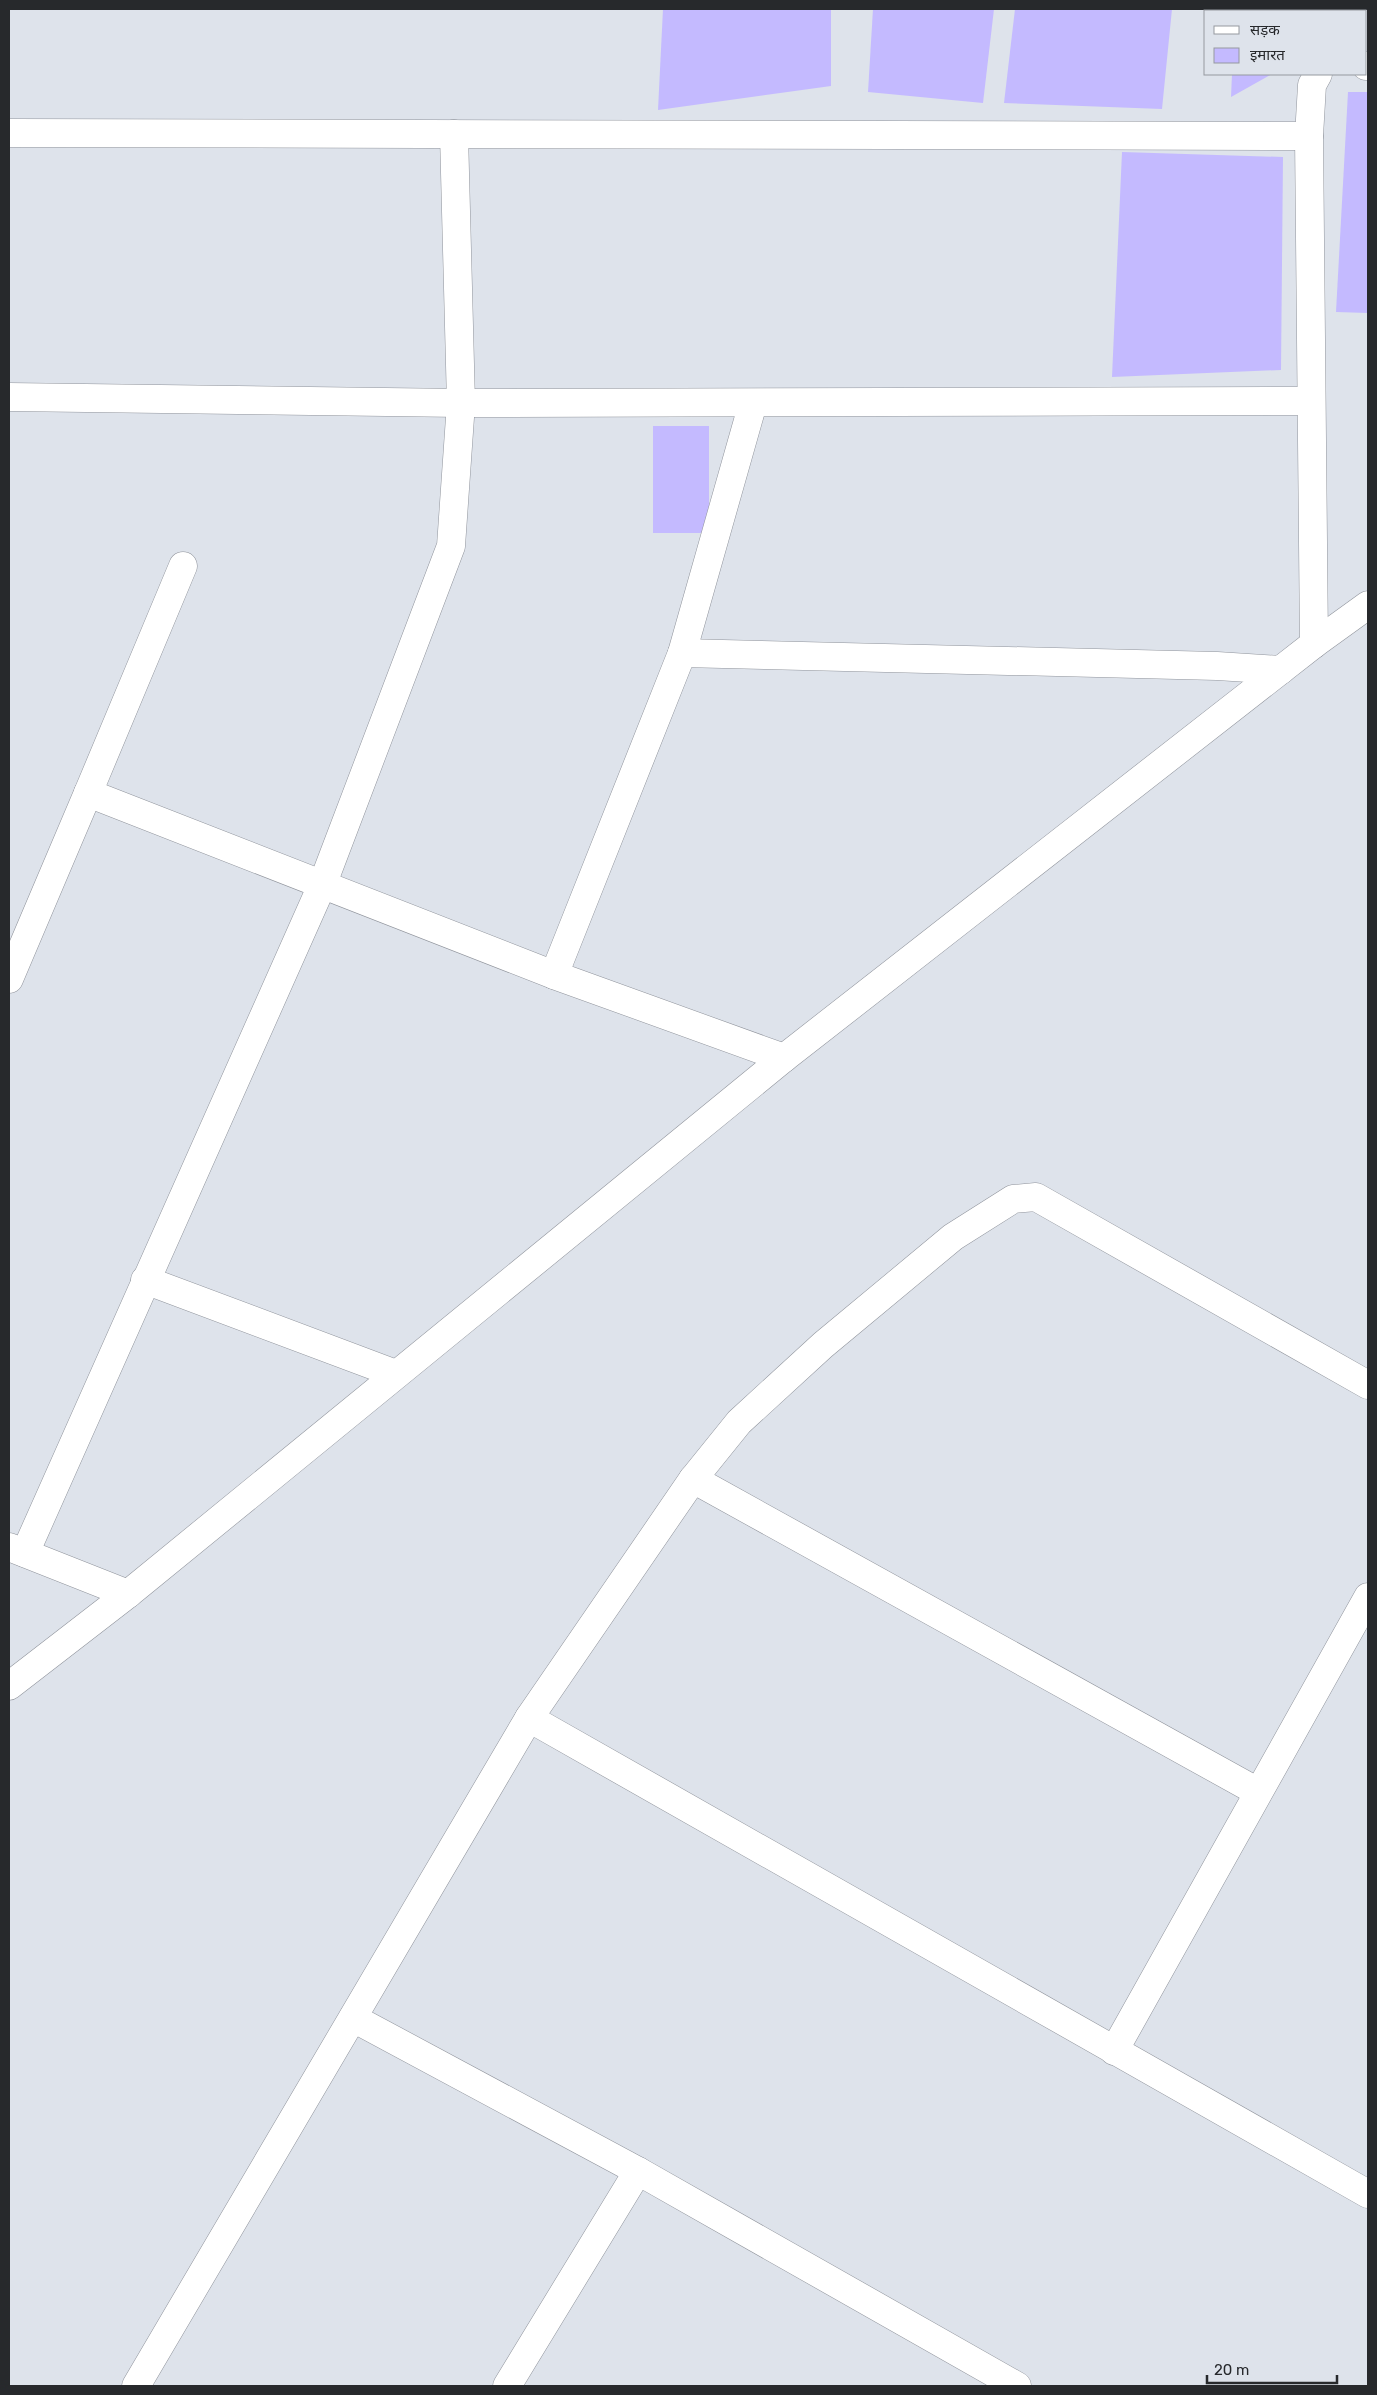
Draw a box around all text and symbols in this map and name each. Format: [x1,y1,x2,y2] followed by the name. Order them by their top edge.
[1204,10,1367,75] legend
[1250,21,1280,39] text: सड़क
[1250,46,1285,64] text: इमारत
[1207,2352,1337,2384] scale bar
[1214,2361,1249,2379] text: 20 m

